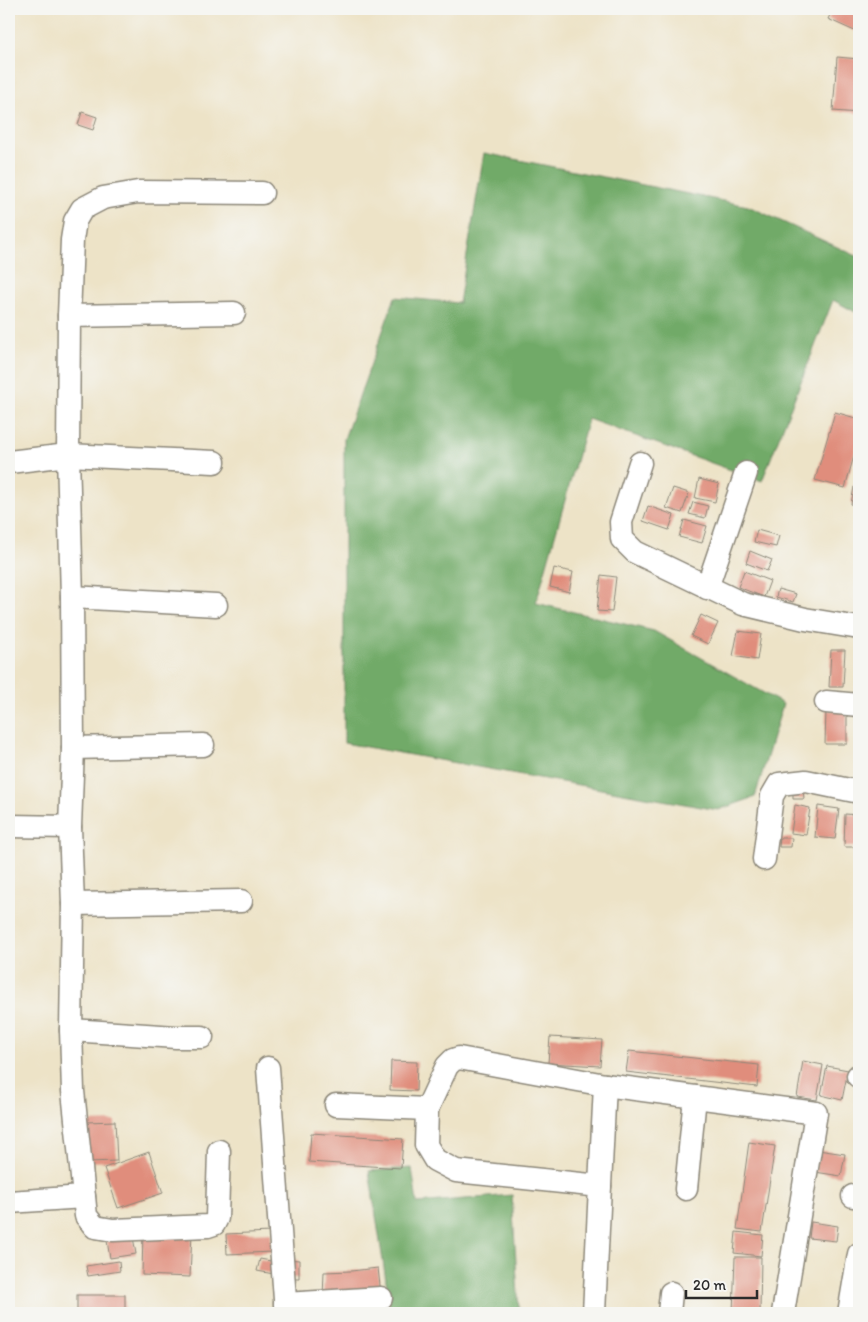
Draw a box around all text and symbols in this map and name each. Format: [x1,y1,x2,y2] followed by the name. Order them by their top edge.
[686,1267,757,1299] scale bar
[693,1276,727,1294] text: 20 m

